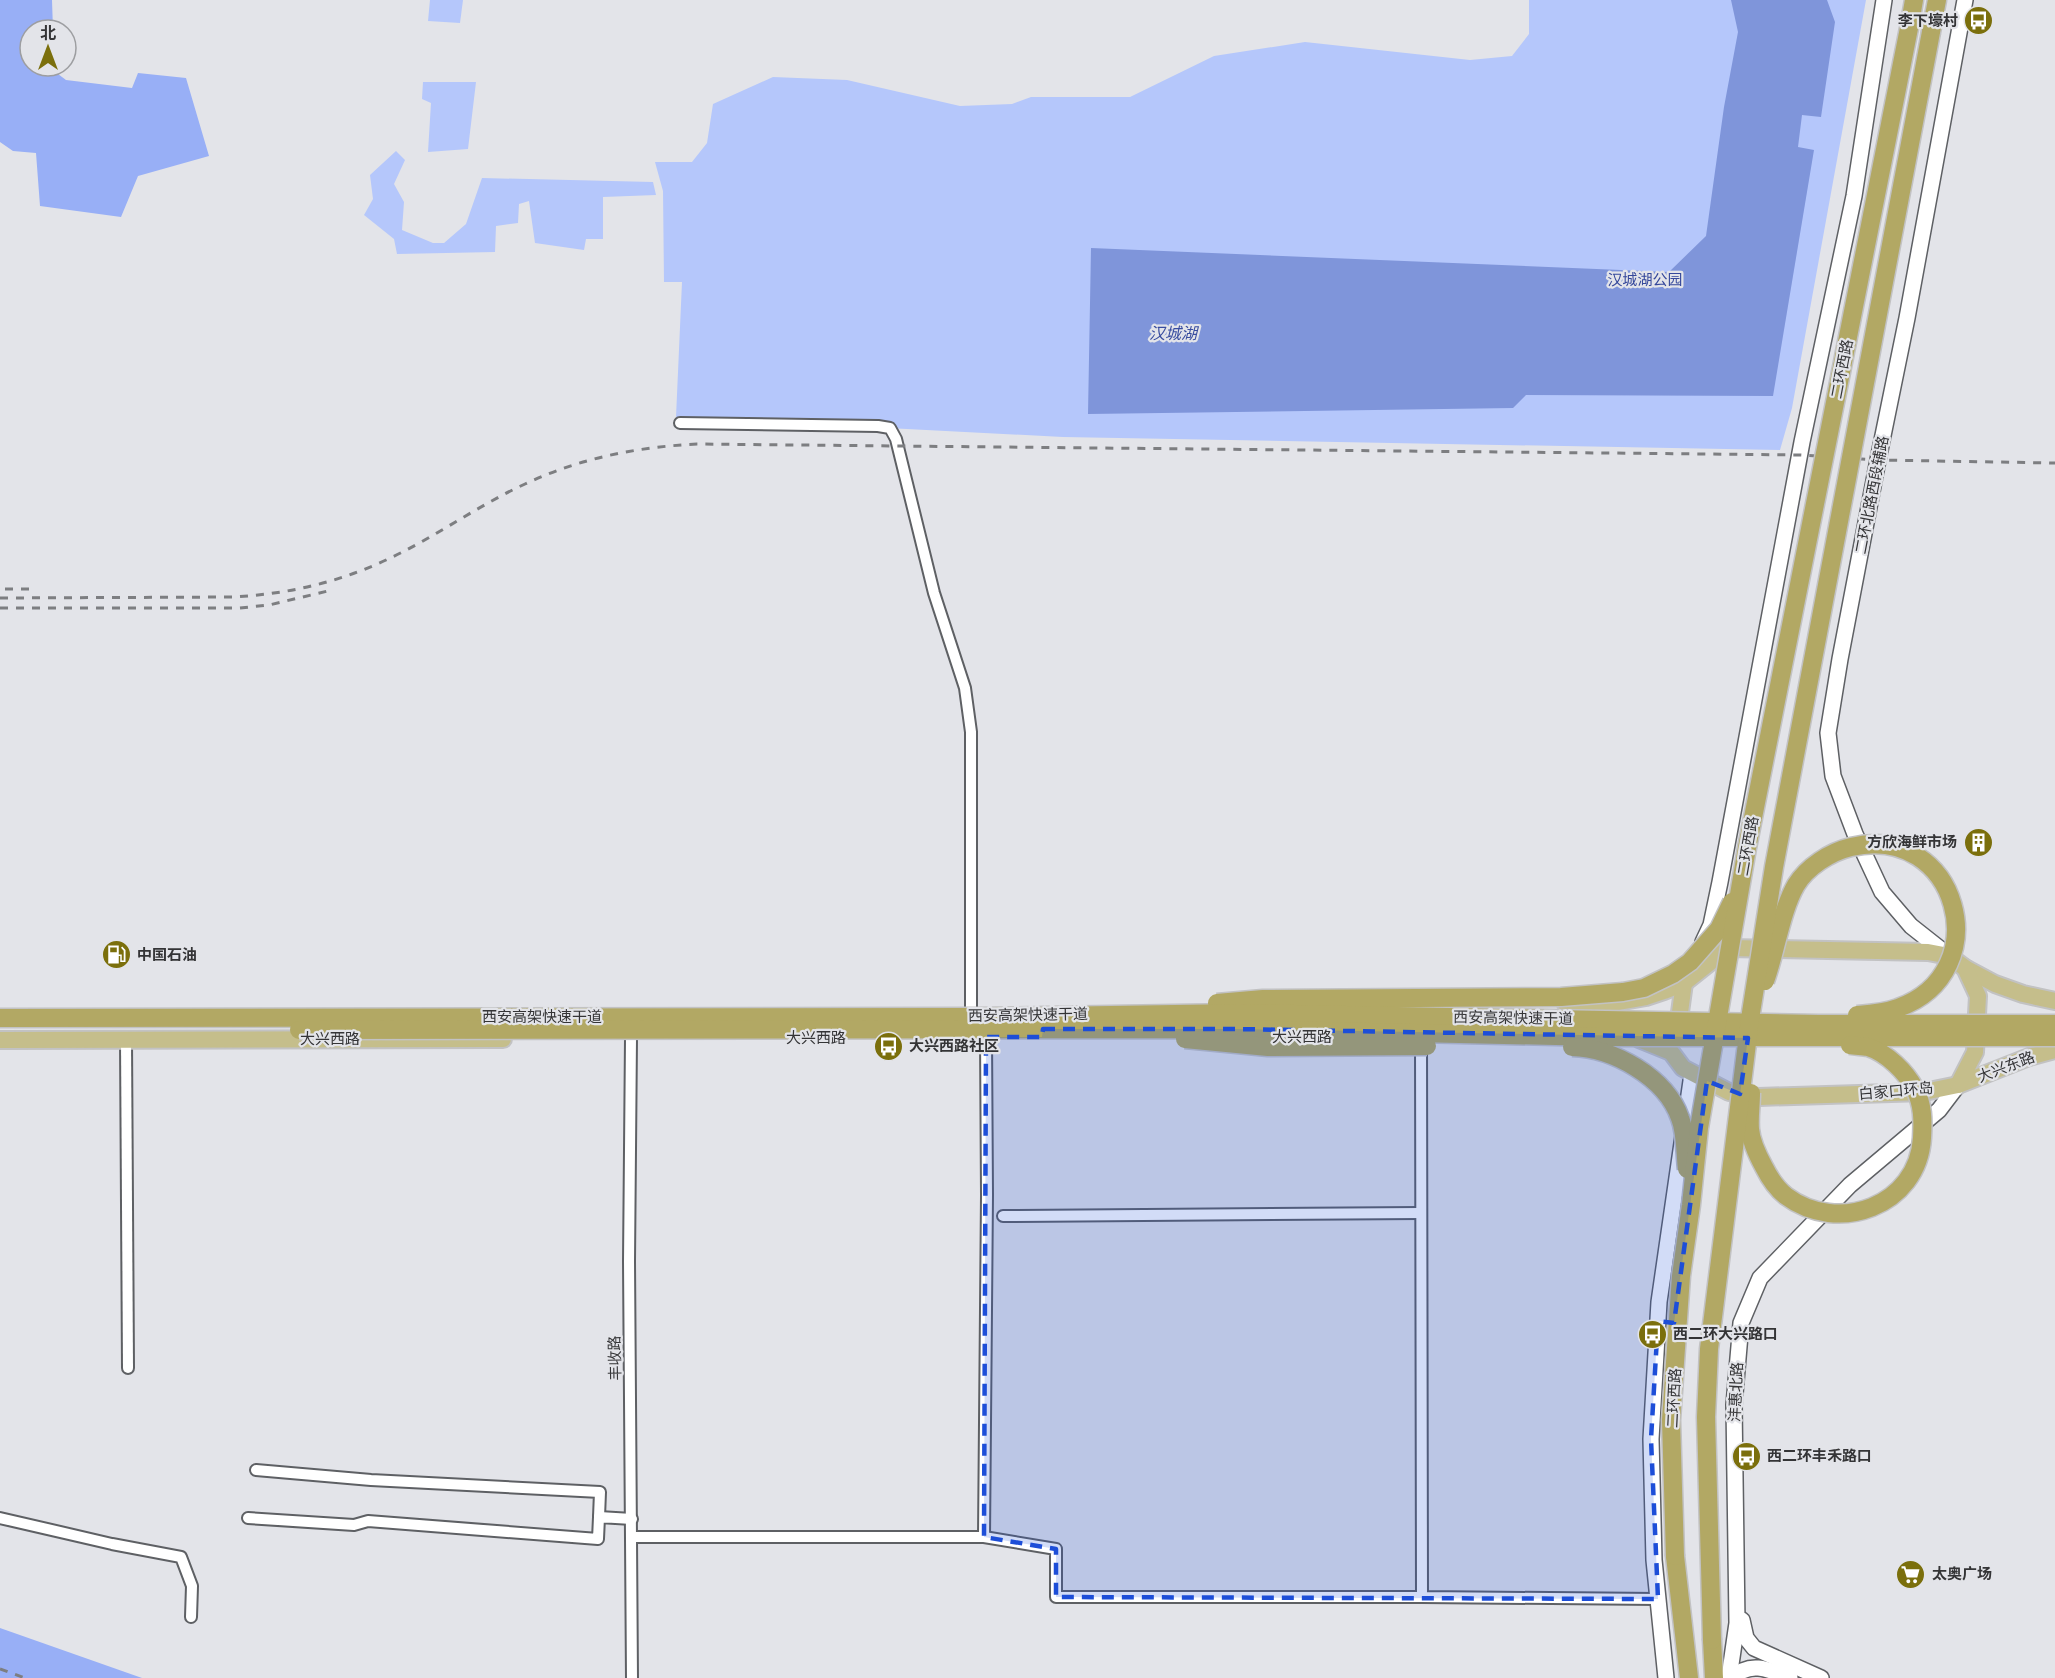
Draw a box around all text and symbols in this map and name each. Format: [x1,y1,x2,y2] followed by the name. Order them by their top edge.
[1963,5,1995,37] bus stop icon: 李下壕村
[1898,11,1958,32] place label: 李下壕村
[18,18,78,78] north arrow
[40,23,56,45] text: 北
[1607,270,1683,291] park label: 汉城湖公园
[1149,323,1200,345] water label: 汉城湖
[1826,338,1859,401] street label: 二环西路
[1851,434,1894,556] street label: 二环北路西段辅路
[1733,815,1764,877] street label: 二环西路
[1962,826,1994,858] building icon: 方欣海鲜市场
[1867,832,1957,853] place label: 方欣海鲜市场
[100,939,132,971] fuel station icon: 中国石油
[137,945,197,966] place label: 中国石油
[968,1004,1088,1027] street label: 西安高架快速干道
[482,1007,602,1028] street label: 西安高架快速干道
[1453,1007,1573,1030] street label: 西安高架快速干道
[1272,1027,1332,1048] street label: 大兴西路
[786,1028,846,1049] street label: 大兴西路
[300,1029,360,1050] street label: 大兴西路
[872,1030,904,1062] bus stop icon: 大兴西路社区
[909,1036,999,1057] place label: 大兴西路社区
[1974,1047,2038,1088] street label: 大兴东路
[1858,1078,1934,1105] street label: 白家口环岛
[1636,1318,1668,1350] bus stop icon: 西二环大兴路口
[1673,1324,1778,1345] place label: 西二环大兴路口
[605,1335,626,1381] street label: 丰收路
[1724,1362,1749,1423] street label: 沣惠北路
[1662,1368,1687,1429] street label: 二环西路
[1730,1440,1762,1472] bus stop icon: 西二环丰禾路口
[1767,1446,1872,1467] place label: 西二环丰禾路口
[1895,1558,1927,1590] supermarket icon: 太奥广场
[1932,1564,1992,1585] place label: 太奥广场

